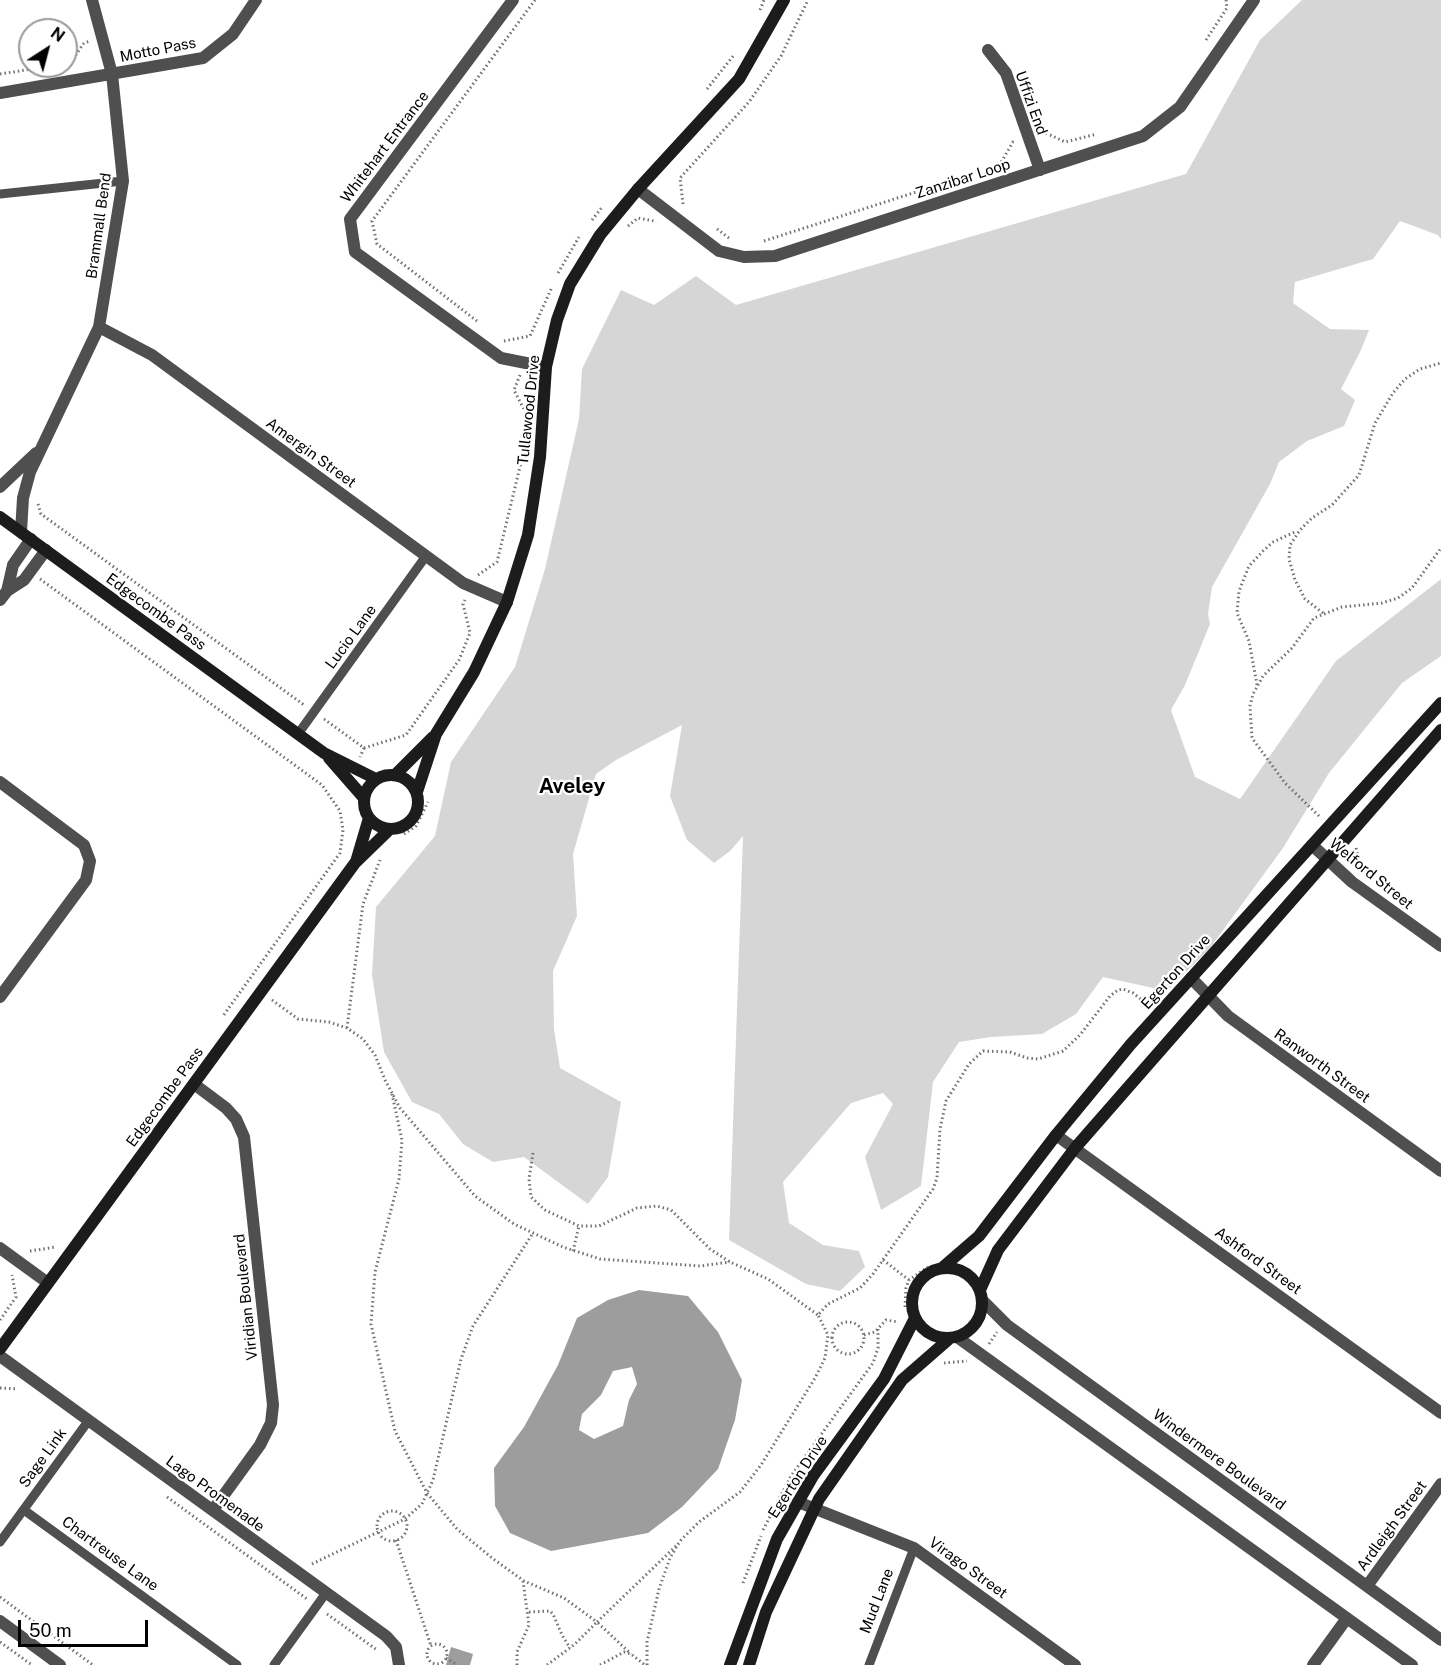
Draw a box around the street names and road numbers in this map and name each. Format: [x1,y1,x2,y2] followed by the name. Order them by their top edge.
[119,34,197,66] street label: Motto Pass
[1011,68,1051,138] street label: Uffizi End
[337,88,433,206] street label: Whitehart Entrance
[913,155,1013,203] street label: Zanzibar Loop
[83,172,115,280] street label: Brammall Bend
[514,354,544,466] street label: Tullawood Drive
[262,414,360,492] street label: Amergin Street
[103,570,209,654] street label: Edgecombe Pass
[322,601,380,673] street label: Lucio Lane
[1325,835,1417,913] street label: Welford Street
[1138,931,1214,1013] street label: Egerton Drive
[1270,1025,1374,1107] street label: Ranworth Street
[123,1044,207,1150] street label: Edgecombe Pass
[1211,1223,1305,1299] street label: Ashford Street
[230,1233,262,1361] street label: Viridian Boulevard
[1149,1406,1289,1514] street label: Windermere Boulevard
[15,1425,71,1491] street label: Sage Link
[765,1432,831,1522] street label: Egerton Drive
[162,1452,268,1536] street label: Lago Promenade
[1353,1477,1431,1575] street label: Ardleigh Street
[58,1513,162,1595] street label: Chartreuse Lane
[925,1533,1011,1603] street label: Virago Street
[856,1566,898,1636] street label: Mud Lane

